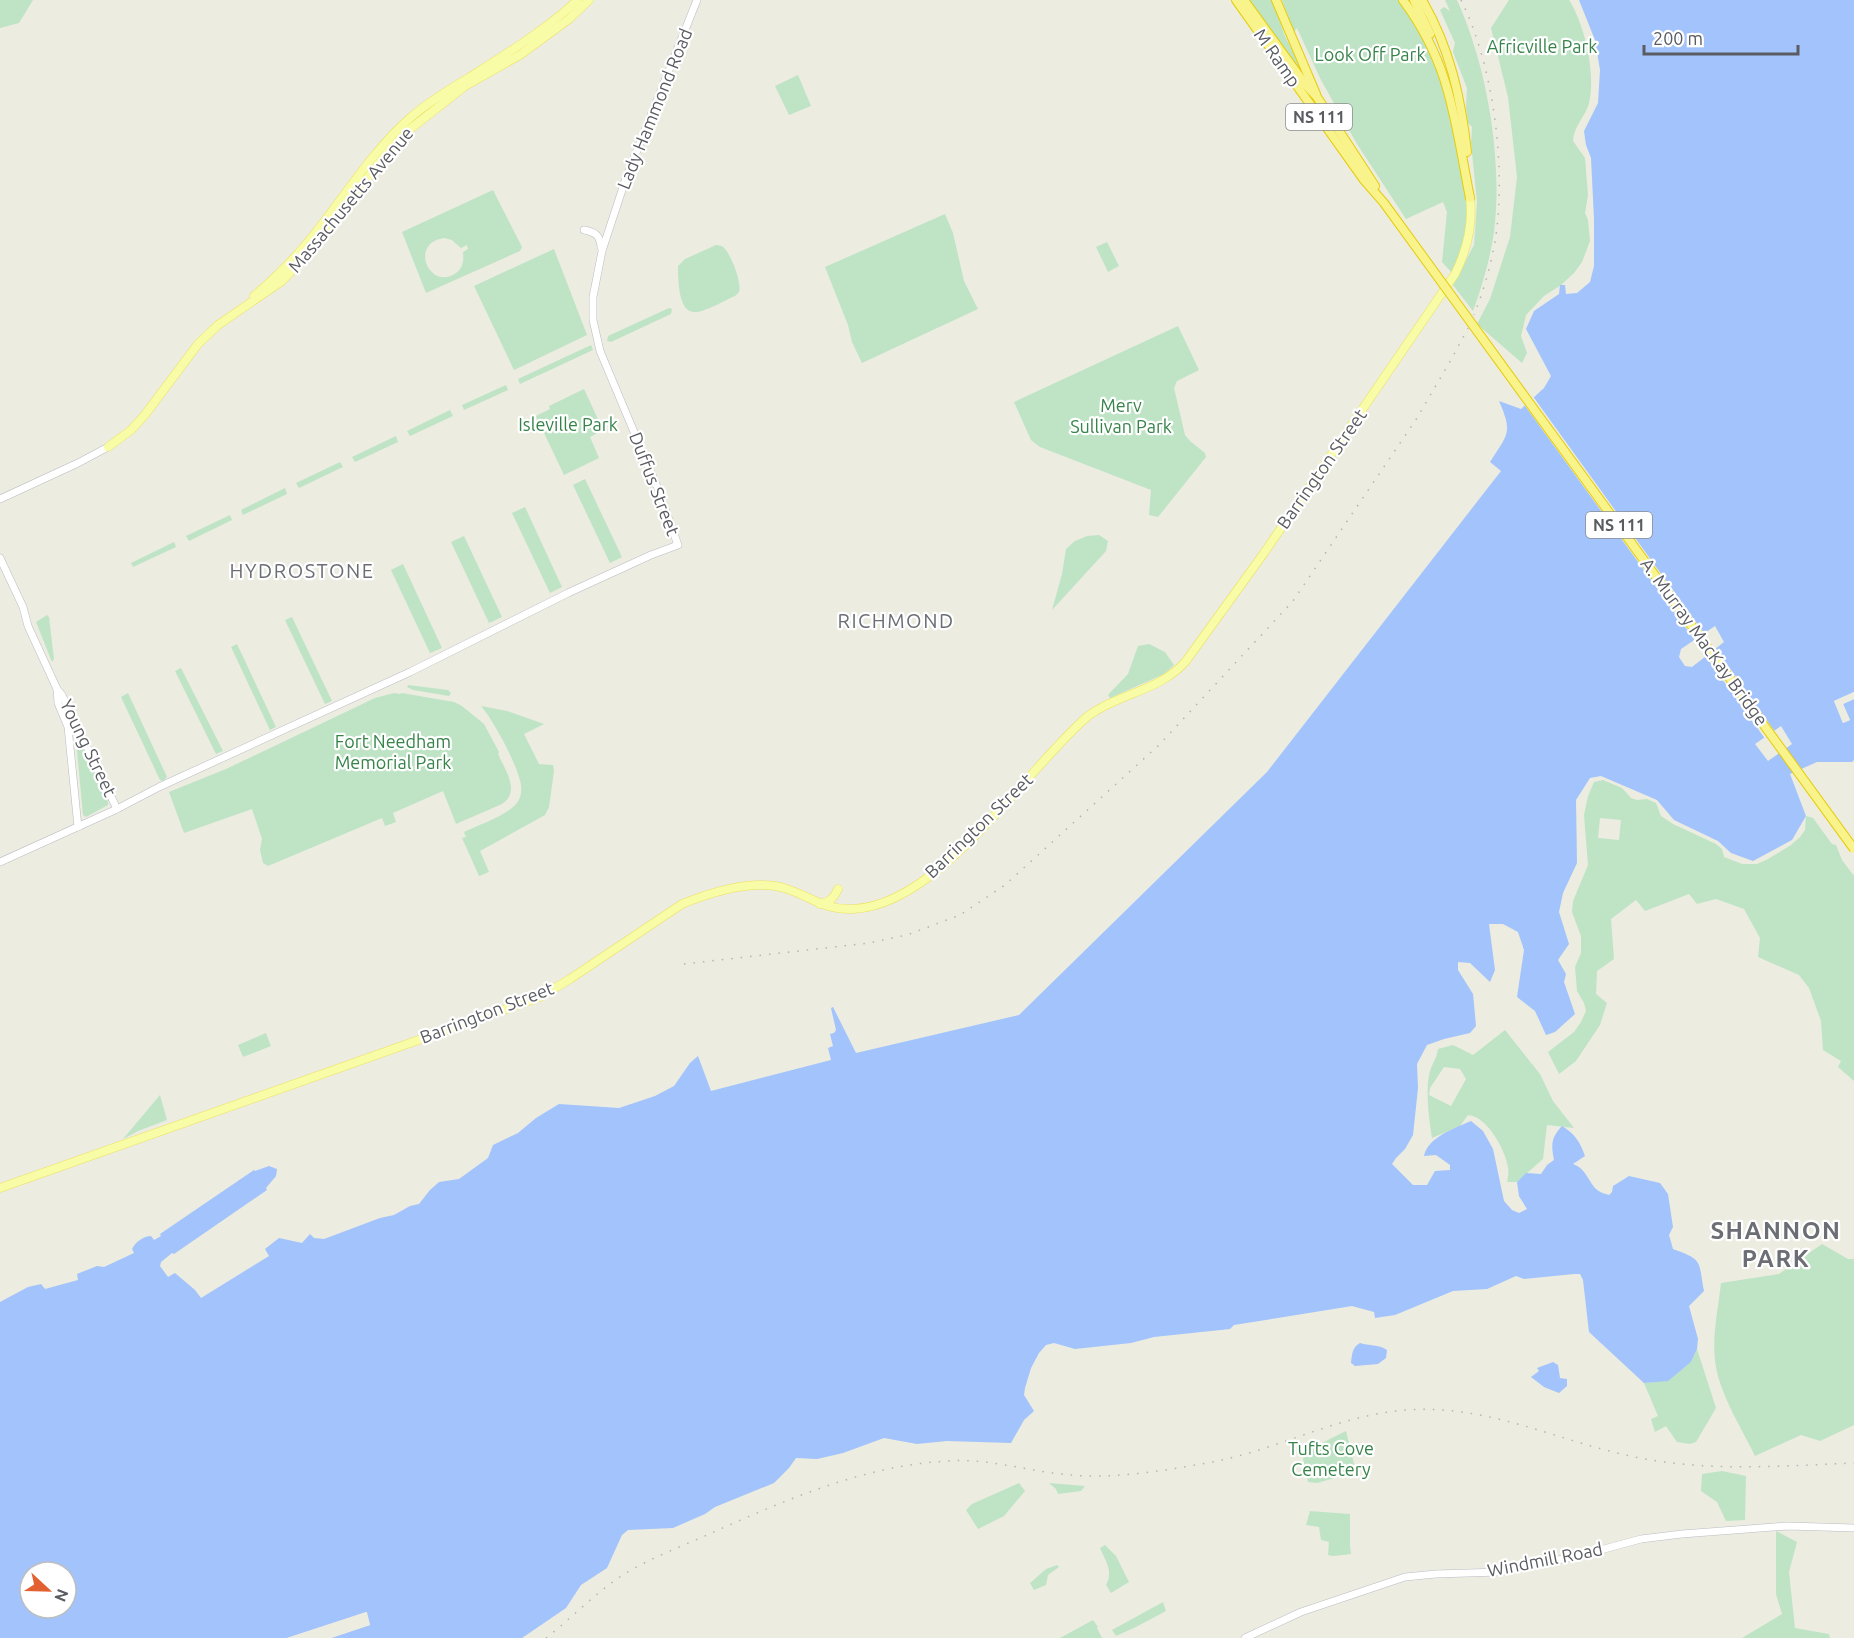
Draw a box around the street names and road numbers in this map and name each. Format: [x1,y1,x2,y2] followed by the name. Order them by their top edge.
[613,25,695,192] street label: Lady Hammond Road
[1251,25,1305,90] street label: M Ramp
[1286,104,1352,130] road number: NS 111
[284,123,417,276] street label: Massachusetts Avenue
[1272,405,1370,532] street label: Barrington Street
[626,429,684,538] street label: Duffus Street
[1586,512,1652,538] road number: NS 111
[1637,554,1772,729] street label: A. Murray MacKay Bridge
[57,696,121,799] street label: Young Street
[920,769,1036,882] street label: Barrington Street
[417,977,556,1047] street label: Barrington Street
[1485,1538,1604,1580] street label: Windmill Road

